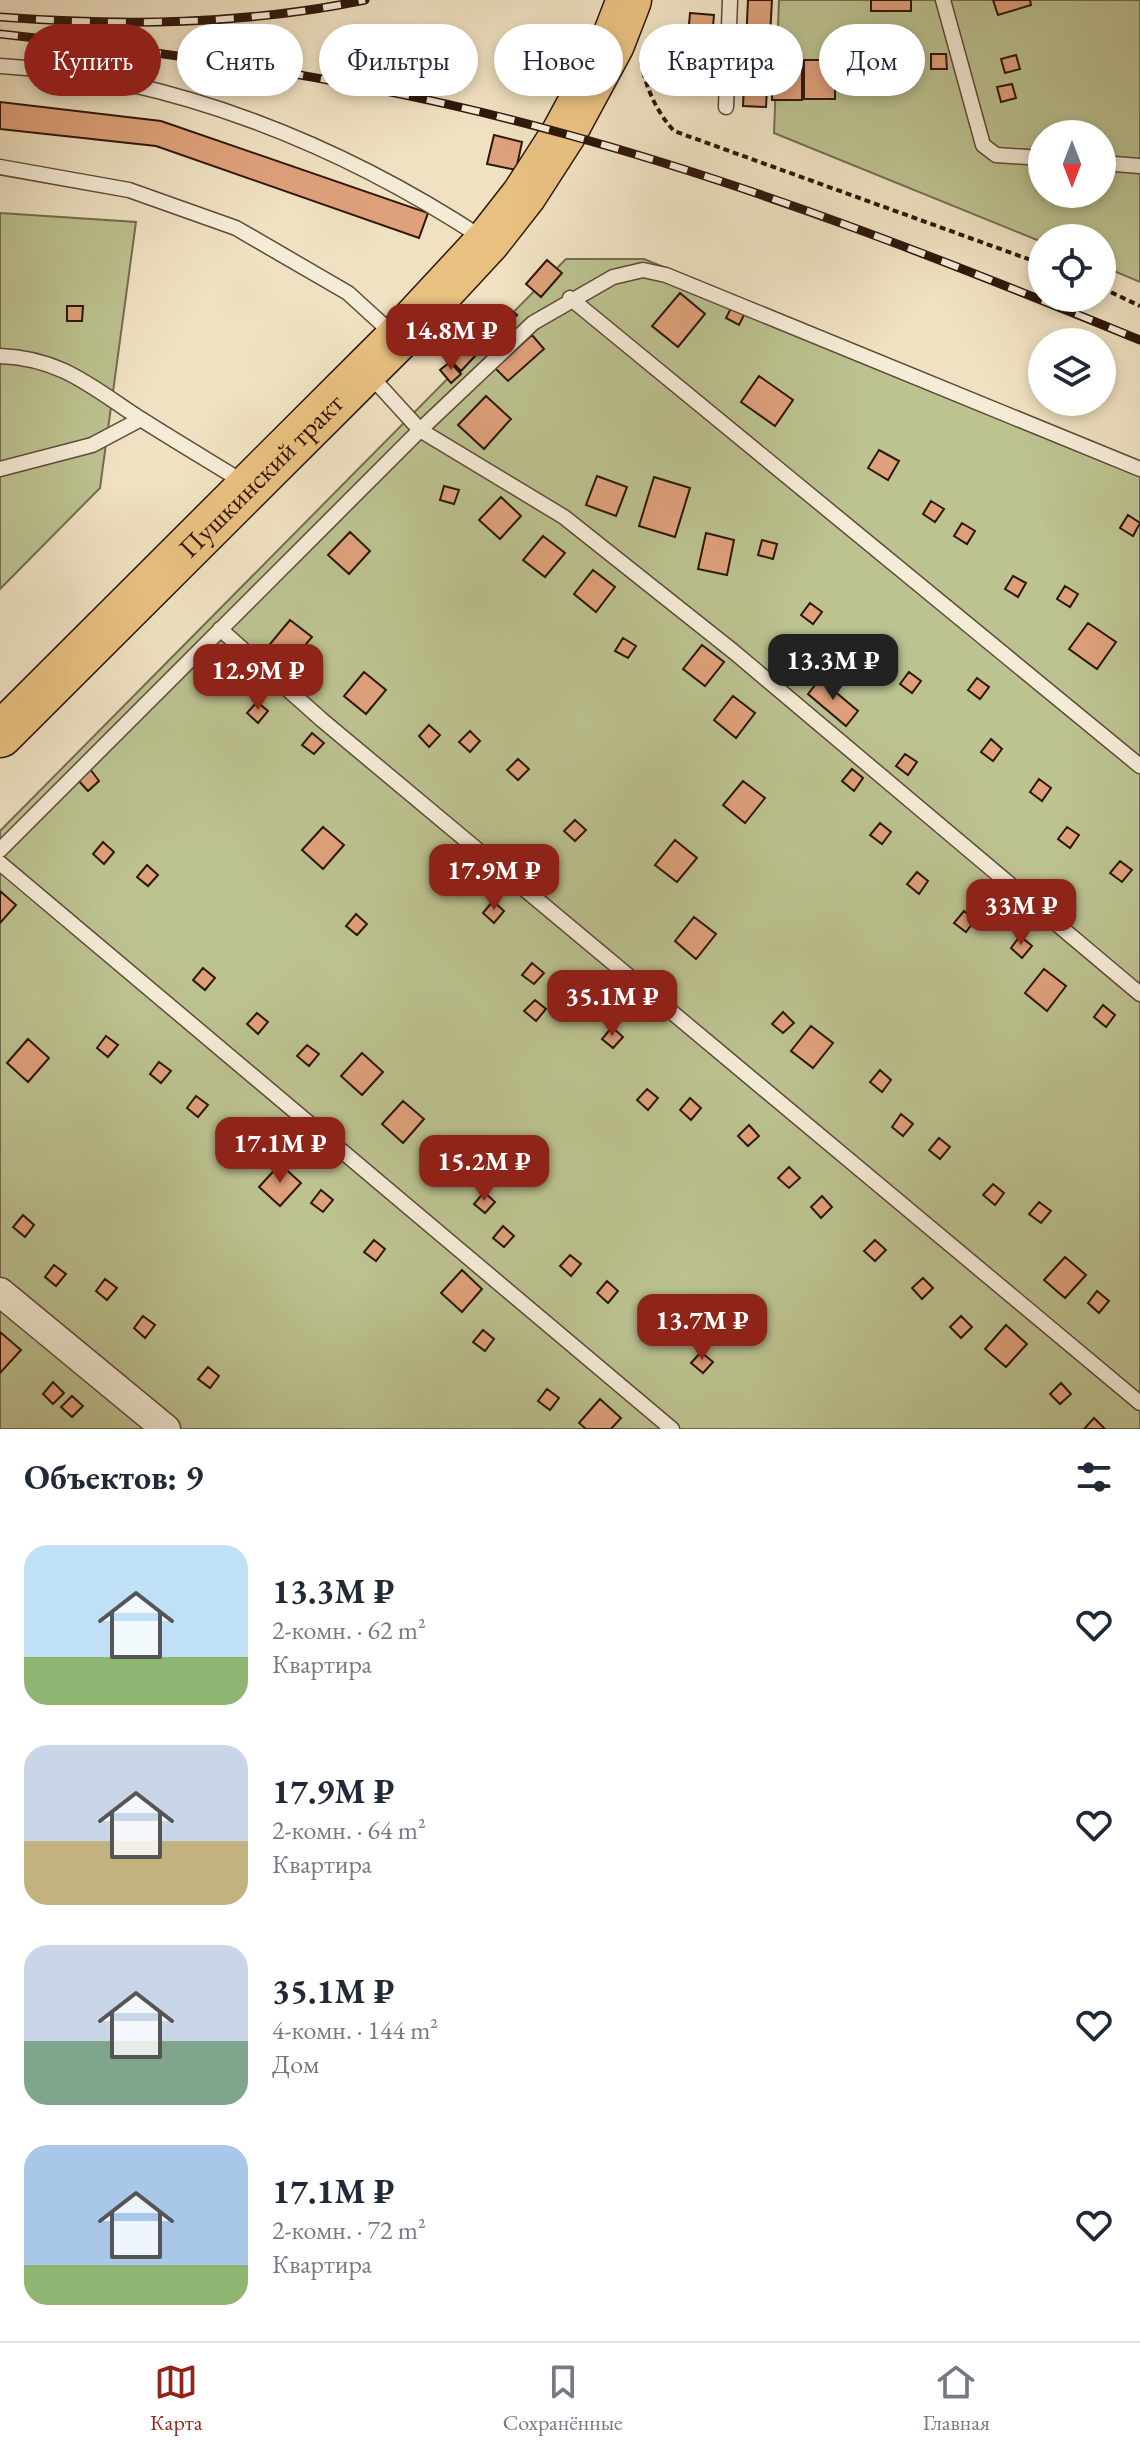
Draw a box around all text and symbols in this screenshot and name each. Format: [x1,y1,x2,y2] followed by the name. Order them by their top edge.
[24,24,161,96] chip: Купить
[177,24,303,96] chip: Снять
[319,24,478,96] chip: Фильтры
[494,24,623,96] chip: Новое
[639,24,803,96] chip: Квартира
[819,24,925,96] chip: Дом
[1028,120,1116,208] north arrow
[1028,120,1116,416] map controls
[1028,224,1116,312] button: locate
[377,304,525,372] pin: 14.8M ₽
[404,313,498,347] text: 14.8M ₽
[1028,328,1116,416] button: layers
[170,385,351,565] street label: Пушкинский тракт
[759,634,907,702] pin: 13.3M ₽
[786,643,880,677] text: 13.3M ₽
[184,644,332,712] pin: 12.9M ₽
[211,653,305,687] text: 12.9M ₽
[420,844,568,912] pin: 17.9M ₽
[447,853,541,887] text: 17.9M ₽
[965,879,1077,947] pin: 33M ₽
[984,888,1058,922] text: 33M ₽
[538,970,686,1038] pin: 35.1M ₽
[565,979,659,1013] text: 35.1M ₽
[206,1117,354,1185] pin: 17.1M ₽
[233,1126,327,1160] text: 17.1M ₽
[410,1135,558,1203] pin: 15.2M ₽
[437,1144,531,1178] text: 15.2M ₽
[628,1294,776,1362] pin: 13.7M ₽
[655,1303,749,1337] text: 13.7M ₽
[24,1455,203,1499] text: Объектов: 9
[1072,1455,1116,1499] icon: filters
[272,1569,395,1613] text: 13.3M ₽
[88,1577,184,1673] icon: home
[1072,1603,1116,1647] icon: heart
[272,1613,426,1647] text: 2-комн. · 62 m²
[272,1647,372,1681] text: Квартира
[272,1769,395,1813] text: 17.9M ₽
[88,1777,184,1873] icon: home
[1072,1803,1116,1847] icon: heart
[272,1813,426,1847] text: 2-комн. · 64 m²
[272,1847,372,1881] text: Квартира
[272,1969,395,2013] text: 35.1M ₽
[88,1977,184,2073] icon: home
[1072,2003,1116,2047] icon: heart
[272,2013,438,2047] text: 4-комн. · 144 m²
[272,2047,319,2081] text: Дом
[272,2169,395,2213] text: 17.1M ₽
[88,2177,184,2273] icon: home
[1072,2203,1116,2247] icon: heart
[272,2213,426,2247] text: 2-комн. · 72 m²
[272,2247,372,2281] text: Квартира
[150,2360,203,2437] tab: Карта
[503,2360,623,2437] tab: Сохранённые
[923,2360,990,2437] tab: Главная

